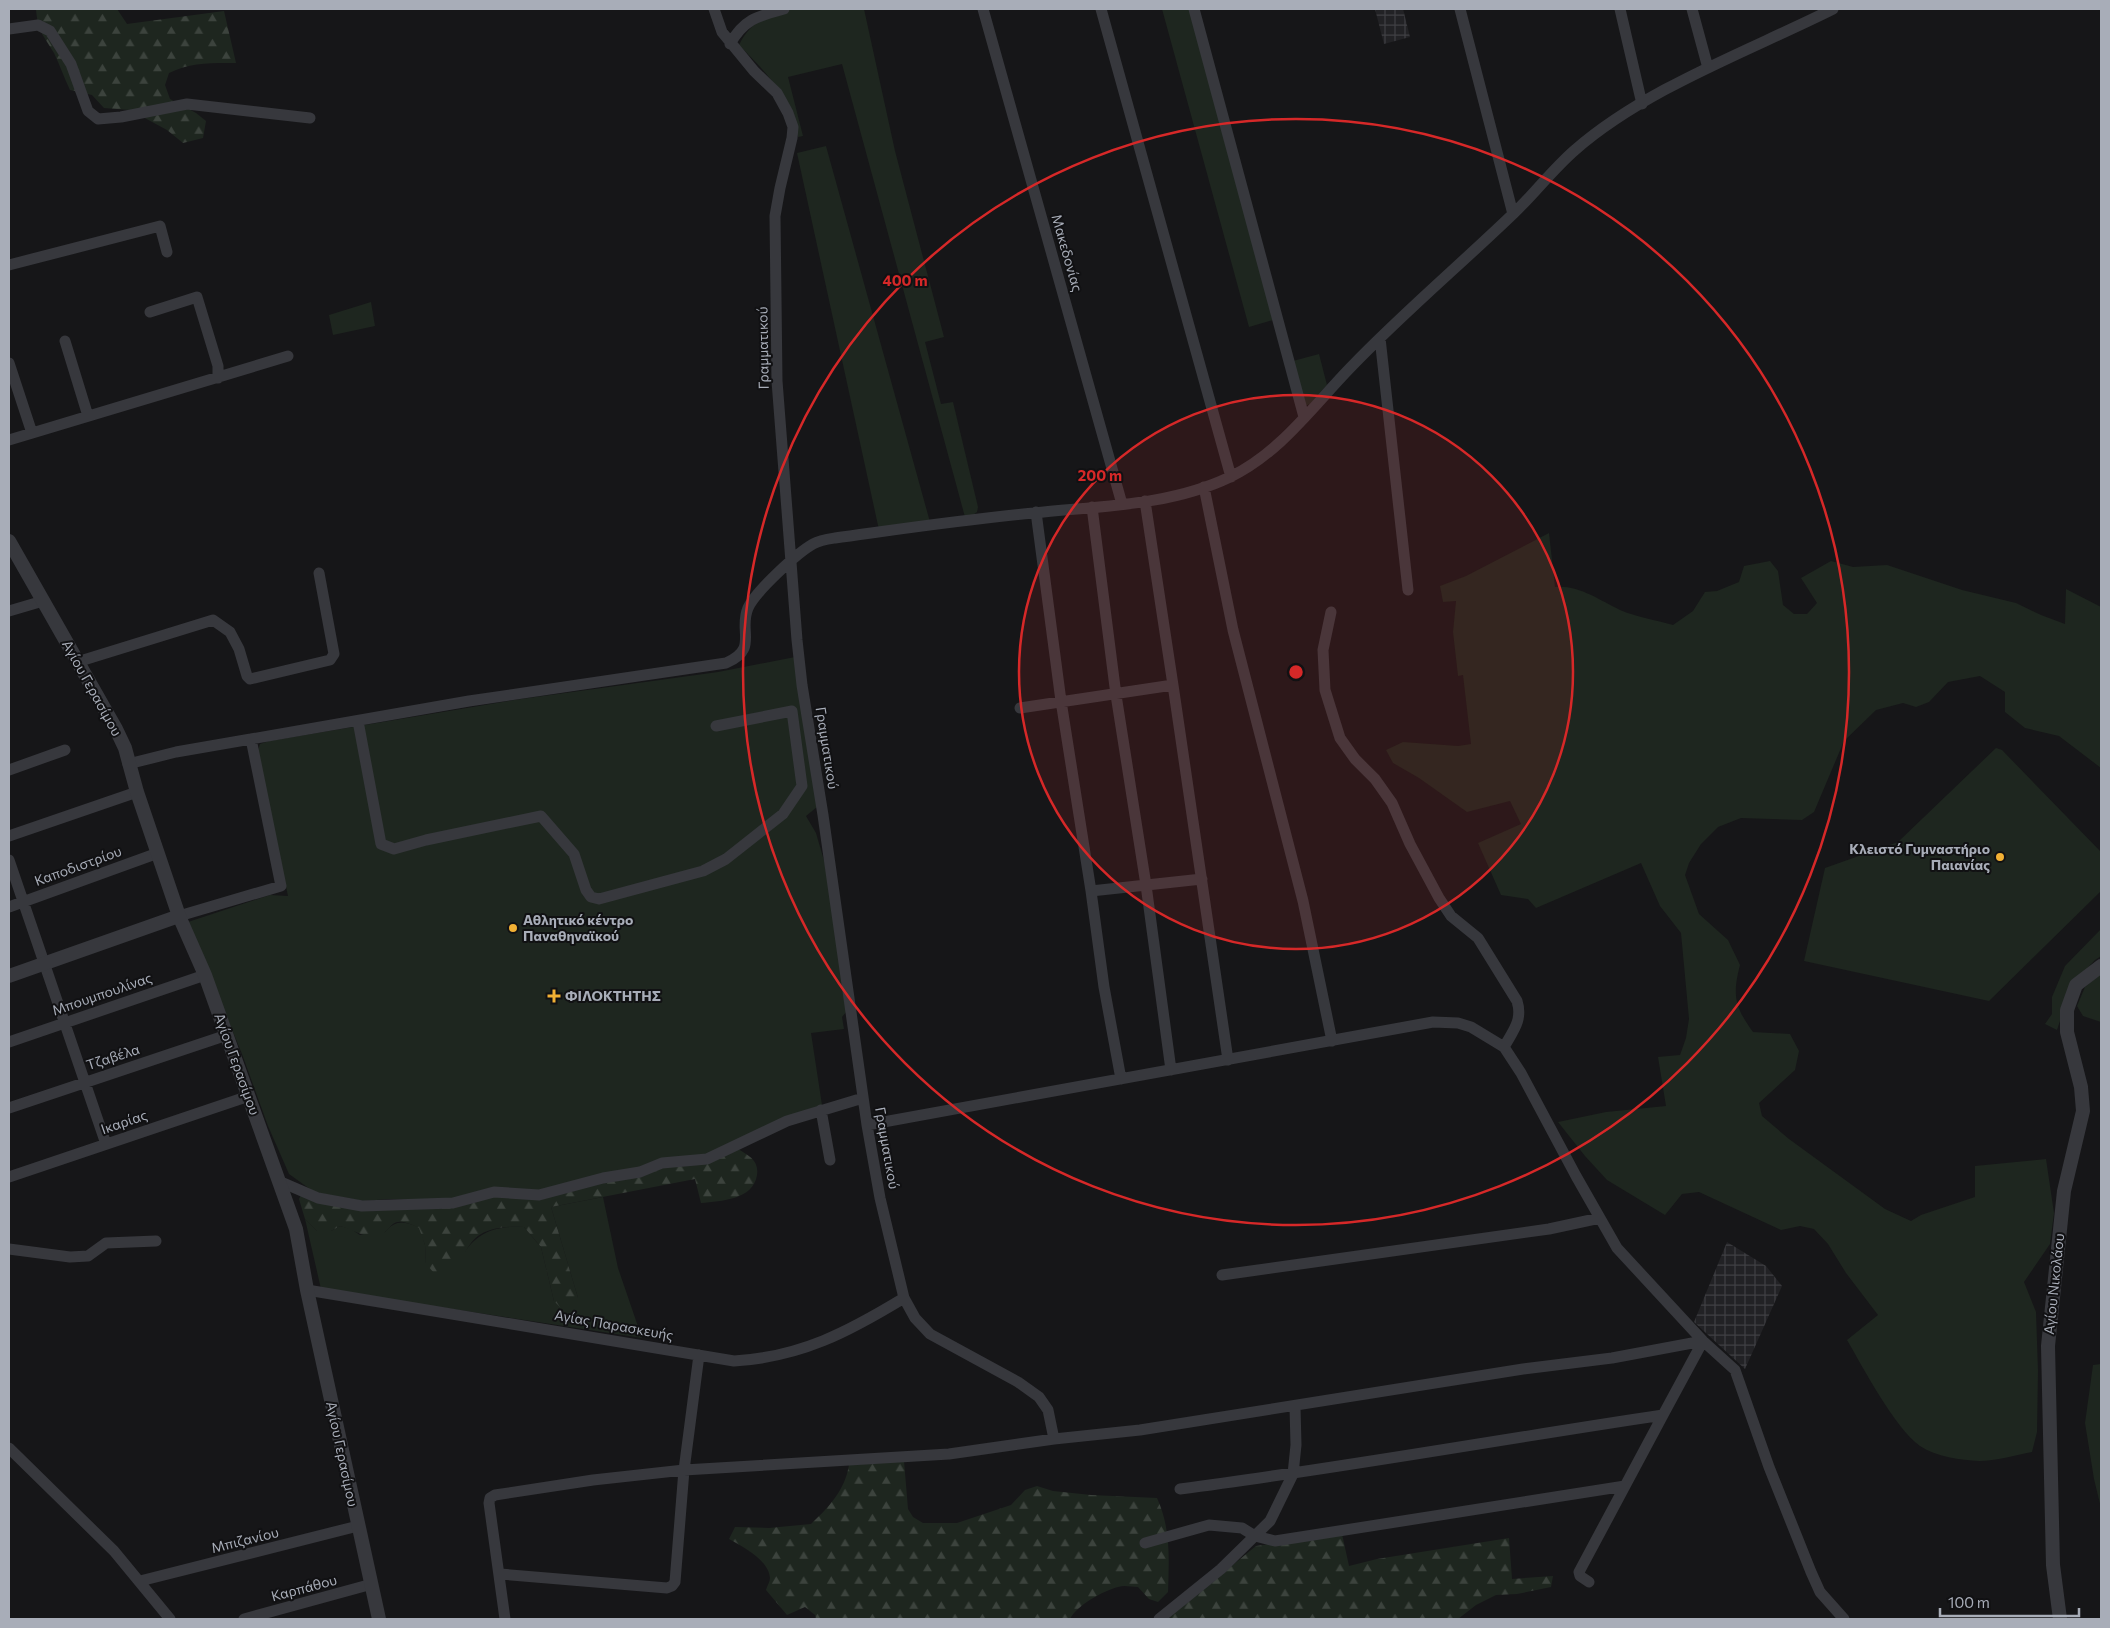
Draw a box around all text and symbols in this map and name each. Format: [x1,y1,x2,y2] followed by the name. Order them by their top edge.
[1048,212,1087,294] street label: Μακεδονίας
[882,271,928,289] text: 400 m
[753,306,772,390] street label: Γραμματικού
[1078,466,1122,484] text: 200 m
[59,637,126,739] street label: Αγίου Γερασίμου
[1287,663,1305,681] centre of rings
[813,706,842,790] street label: Γραμματικού
[1849,840,1990,873] place label: Κλειστό Γυμναστήριο Παιανίας
[32,842,124,889] street label: Καποδιστρίου
[1994,851,2006,863] marker: Κλειστό Γυμναστήριο Παιανίας
[523,911,633,944] place label: Αθλητικό κέντρο Παναθηναϊκού
[507,922,519,934] marker: Αθλητικό κέντρο Παναθηναϊκού
[50,968,154,1019] street label: Μπουμπουλίνας
[565,987,661,1004] place label: ΦΙΛΟΚΤΗΤΗΣ
[547,989,561,1003] marker: ΦΙΛΟΚΤΗΤΗΣ
[211,1011,264,1117] street label: Αγίου Γερασίμου
[84,1040,142,1073] street label: Τζαβέλα
[98,1106,149,1137] street label: Ικαρίας
[872,1106,903,1190] street label: Γραμματικού
[2040,1232,2067,1335] street label: Αγίου Νικολάου
[553,1306,675,1343] street label: Αγίας Παρασκευής
[323,1400,362,1508] street label: Αγίου Γερασίμου
[209,1523,280,1556] street label: Μπιζανίου
[269,1571,339,1604] street label: Καρπάθου
[1940,1586,2079,1618] scale bar
[1948,1593,1990,1611] text: 100 m

